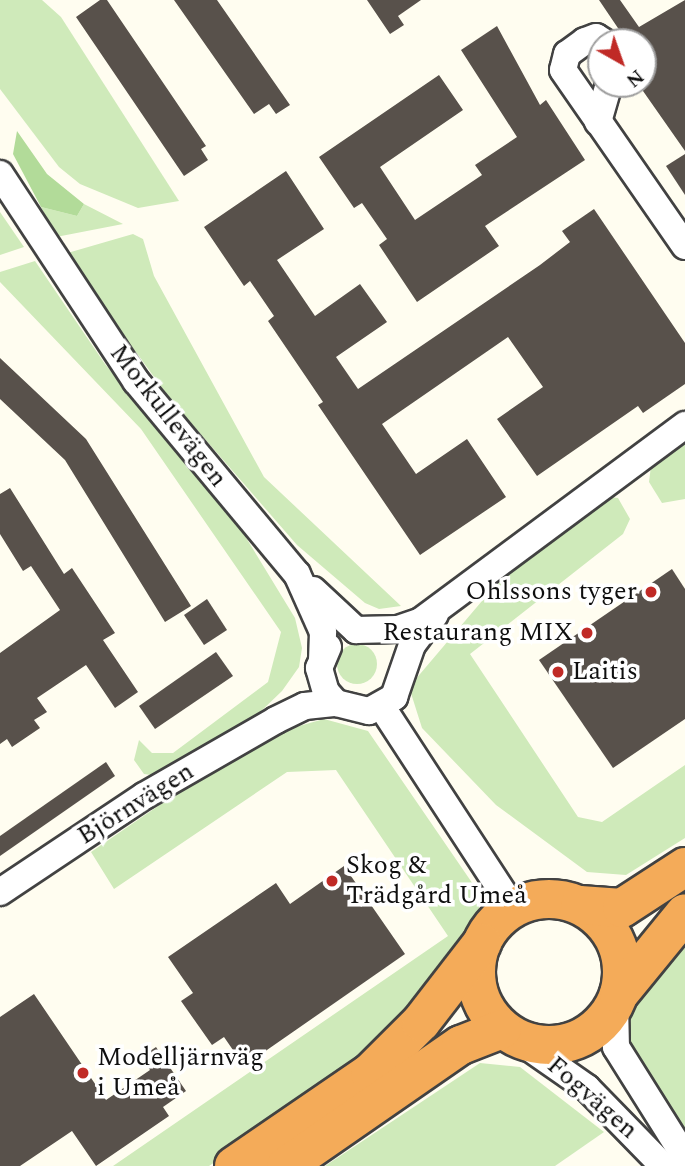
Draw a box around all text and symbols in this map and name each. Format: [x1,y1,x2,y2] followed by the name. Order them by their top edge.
[587,28,657,98] north arrow
[619,62,650,94] text: N
[103,338,233,494] street label: Morkullevägen
[466,576,637,608] place label: Ohlssons tyger
[643,584,659,600] marker: Ohlssons tyger
[382,617,573,649] place label: Restaurang MIX
[579,625,595,641] marker: Restaurang MIX
[572,656,638,688] place label: Laitis
[550,664,566,680] marker: Laitis
[72,756,200,852] street label: Björnvägen
[346,850,527,912] place label: Skog & Trädgård Umeå
[324,873,340,889] marker: Skog & Trädgård Umeå
[97,1042,264,1104] place label: Modelljärnväg i Umeå
[540,1050,644,1146] street label: Fogvägen
[75,1065,91,1081] marker: Modelljärnväg i Umeå

